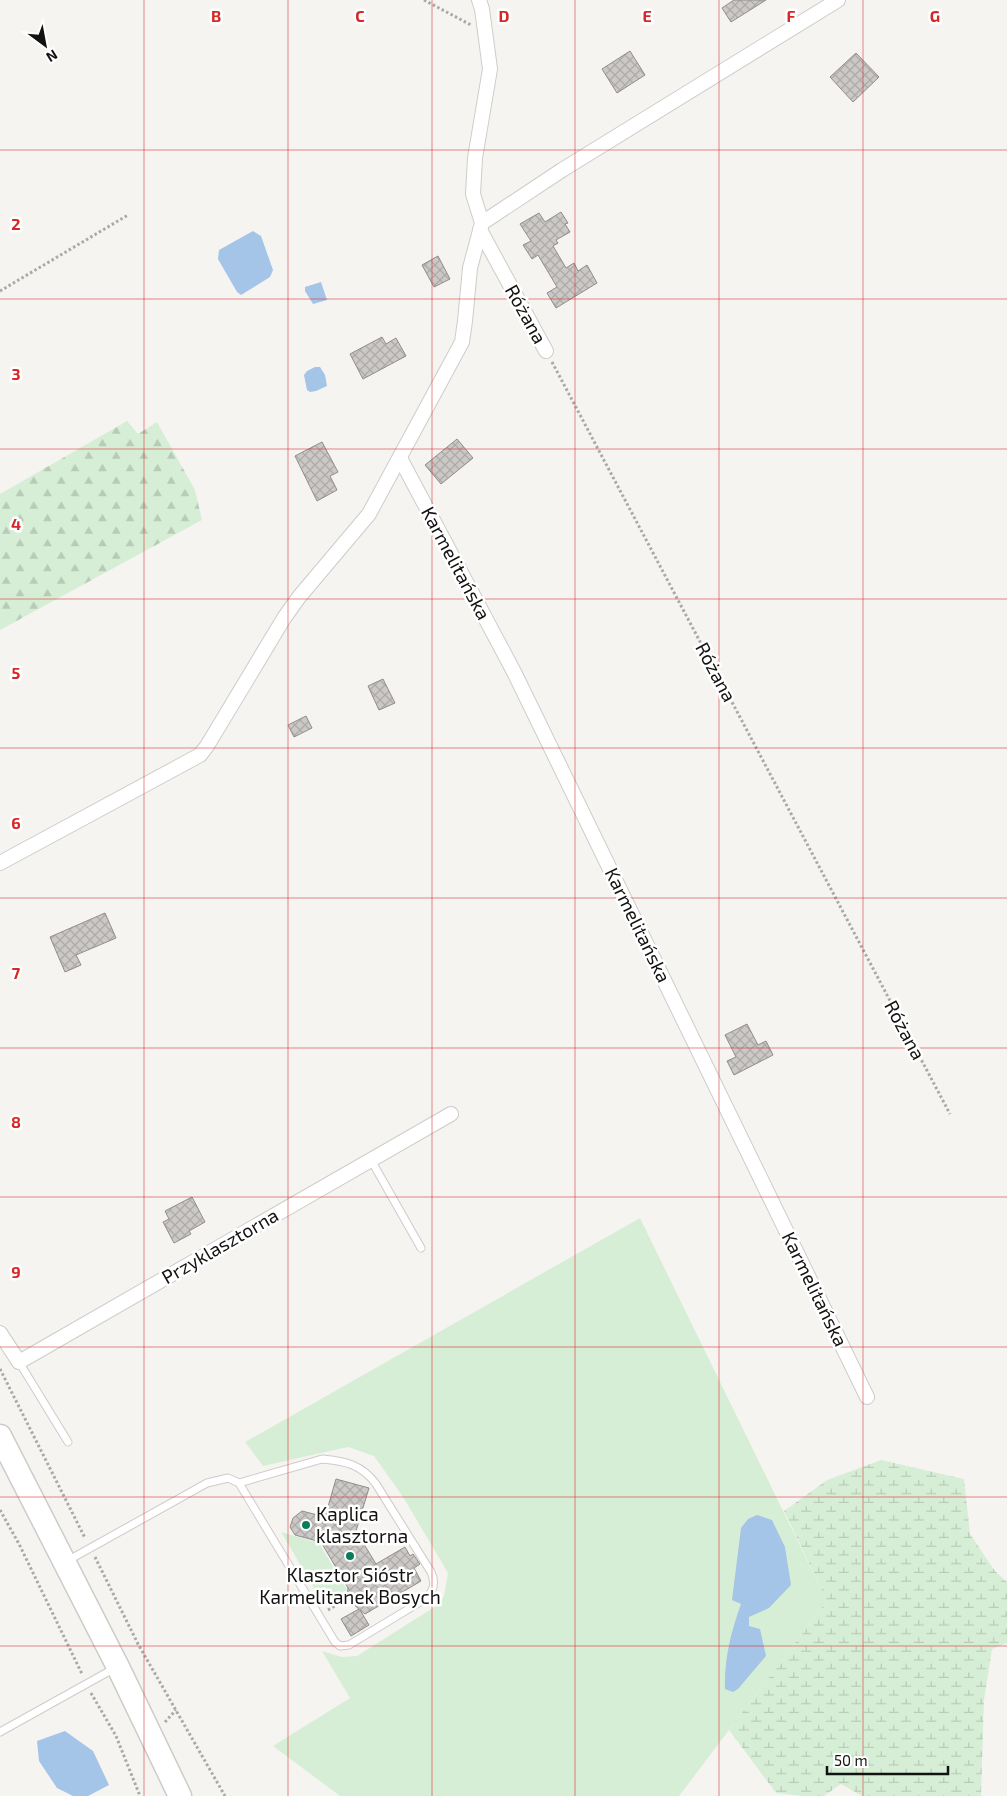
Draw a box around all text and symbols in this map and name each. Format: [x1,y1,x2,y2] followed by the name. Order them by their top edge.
[211,6,221,25] text: B
[355,6,365,25] text: C
[499,6,510,25] text: D
[642,6,652,25] text: E
[787,6,796,25] text: F
[930,6,940,25] text: G
[20,20,70,70] north arrow
[43,47,61,66] text: N
[11,214,21,233] text: 2
[501,280,552,347] street label: Różana
[11,364,21,383] text: 3
[417,502,496,623] street label: Karmelitańska
[11,514,21,533] text: 4
[691,638,742,705] street label: Różana
[12,663,21,682] text: 5
[11,813,21,832] text: 6
[601,864,676,986] street label: Karmelitańska
[12,963,21,982] text: 7
[880,996,931,1063] street label: Różana
[11,1112,21,1131] text: 8
[157,1203,282,1288] street label: Przyklasztorna
[778,1228,853,1350] street label: Karmelitańska
[11,1262,21,1281] text: 9
[316,1502,408,1547] place label: Kaplica klasztorna
[300,1519,312,1531] marker: Kaplica klasztorna
[344,1550,356,1562] marker: Klasztor Sióstr Karmelitanek Bosych
[259,1563,441,1608] place label: Klasztor Sióstr Karmelitanek Bosych
[827,1744,948,1776] scale bar
[834,1751,868,1769] text: 50 m

